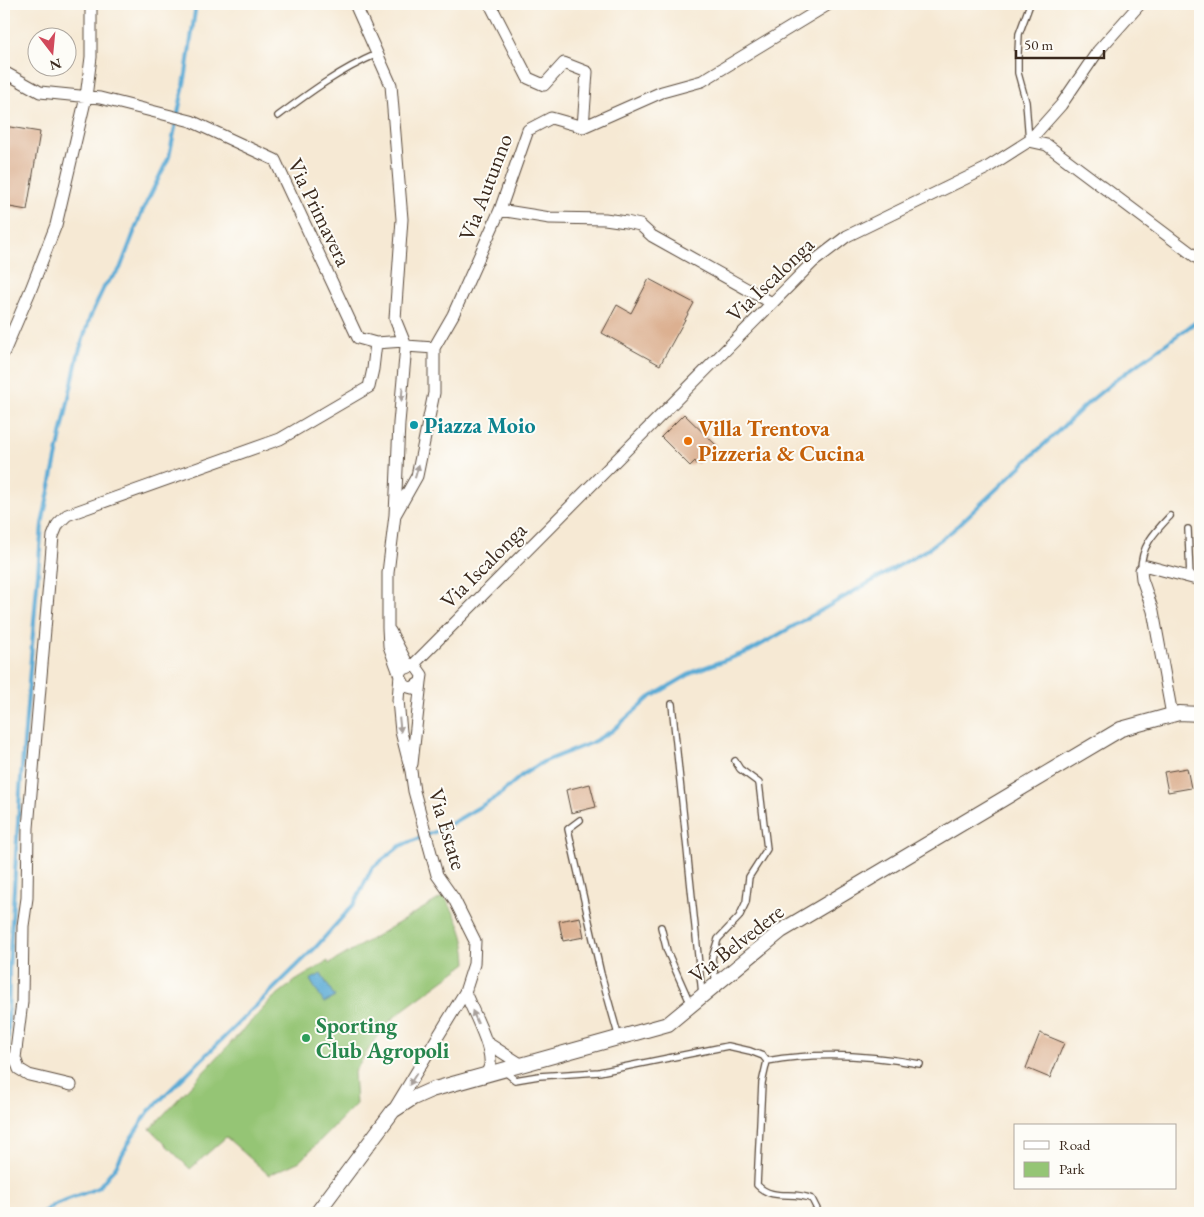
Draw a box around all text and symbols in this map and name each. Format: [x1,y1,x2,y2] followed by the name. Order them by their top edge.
[28,28,78,78] north arrow
[1016,28,1104,60] scale bar
[1024,35,1053,54] text: 50 m
[47,54,64,75] text: N
[452,129,519,245] street label: Via Autunno
[281,153,358,271] street label: Via Primavera
[720,230,821,328] street label: Via Iscalonga
[397,387,405,403] one-way arrow
[424,411,535,440] place label: Piazza Moio
[698,414,865,468] place label: Villa Trentova Pizzeria & Cucina
[408,419,420,431] marker: Piazza Moio
[682,435,694,447] marker: Villa Trentova Pizzeria & Cucina
[413,464,421,479] one-way arrow
[434,516,533,615] street label: Via Iscalonga
[397,717,405,733] one-way arrow
[421,785,474,874] street label: Via Estate
[683,897,790,990] street label: Via Belvedere
[471,1010,479,1024] one-way arrow
[316,1011,450,1065] place label: Sporting Club Agropoli
[300,1032,312,1044] marker: Sporting Club Agropoli
[408,1072,418,1086] one-way arrow
[1014,1124,1176,1190] legend
[1059,1135,1091,1154] text: Road
[1059,1159,1086,1178] text: Park

